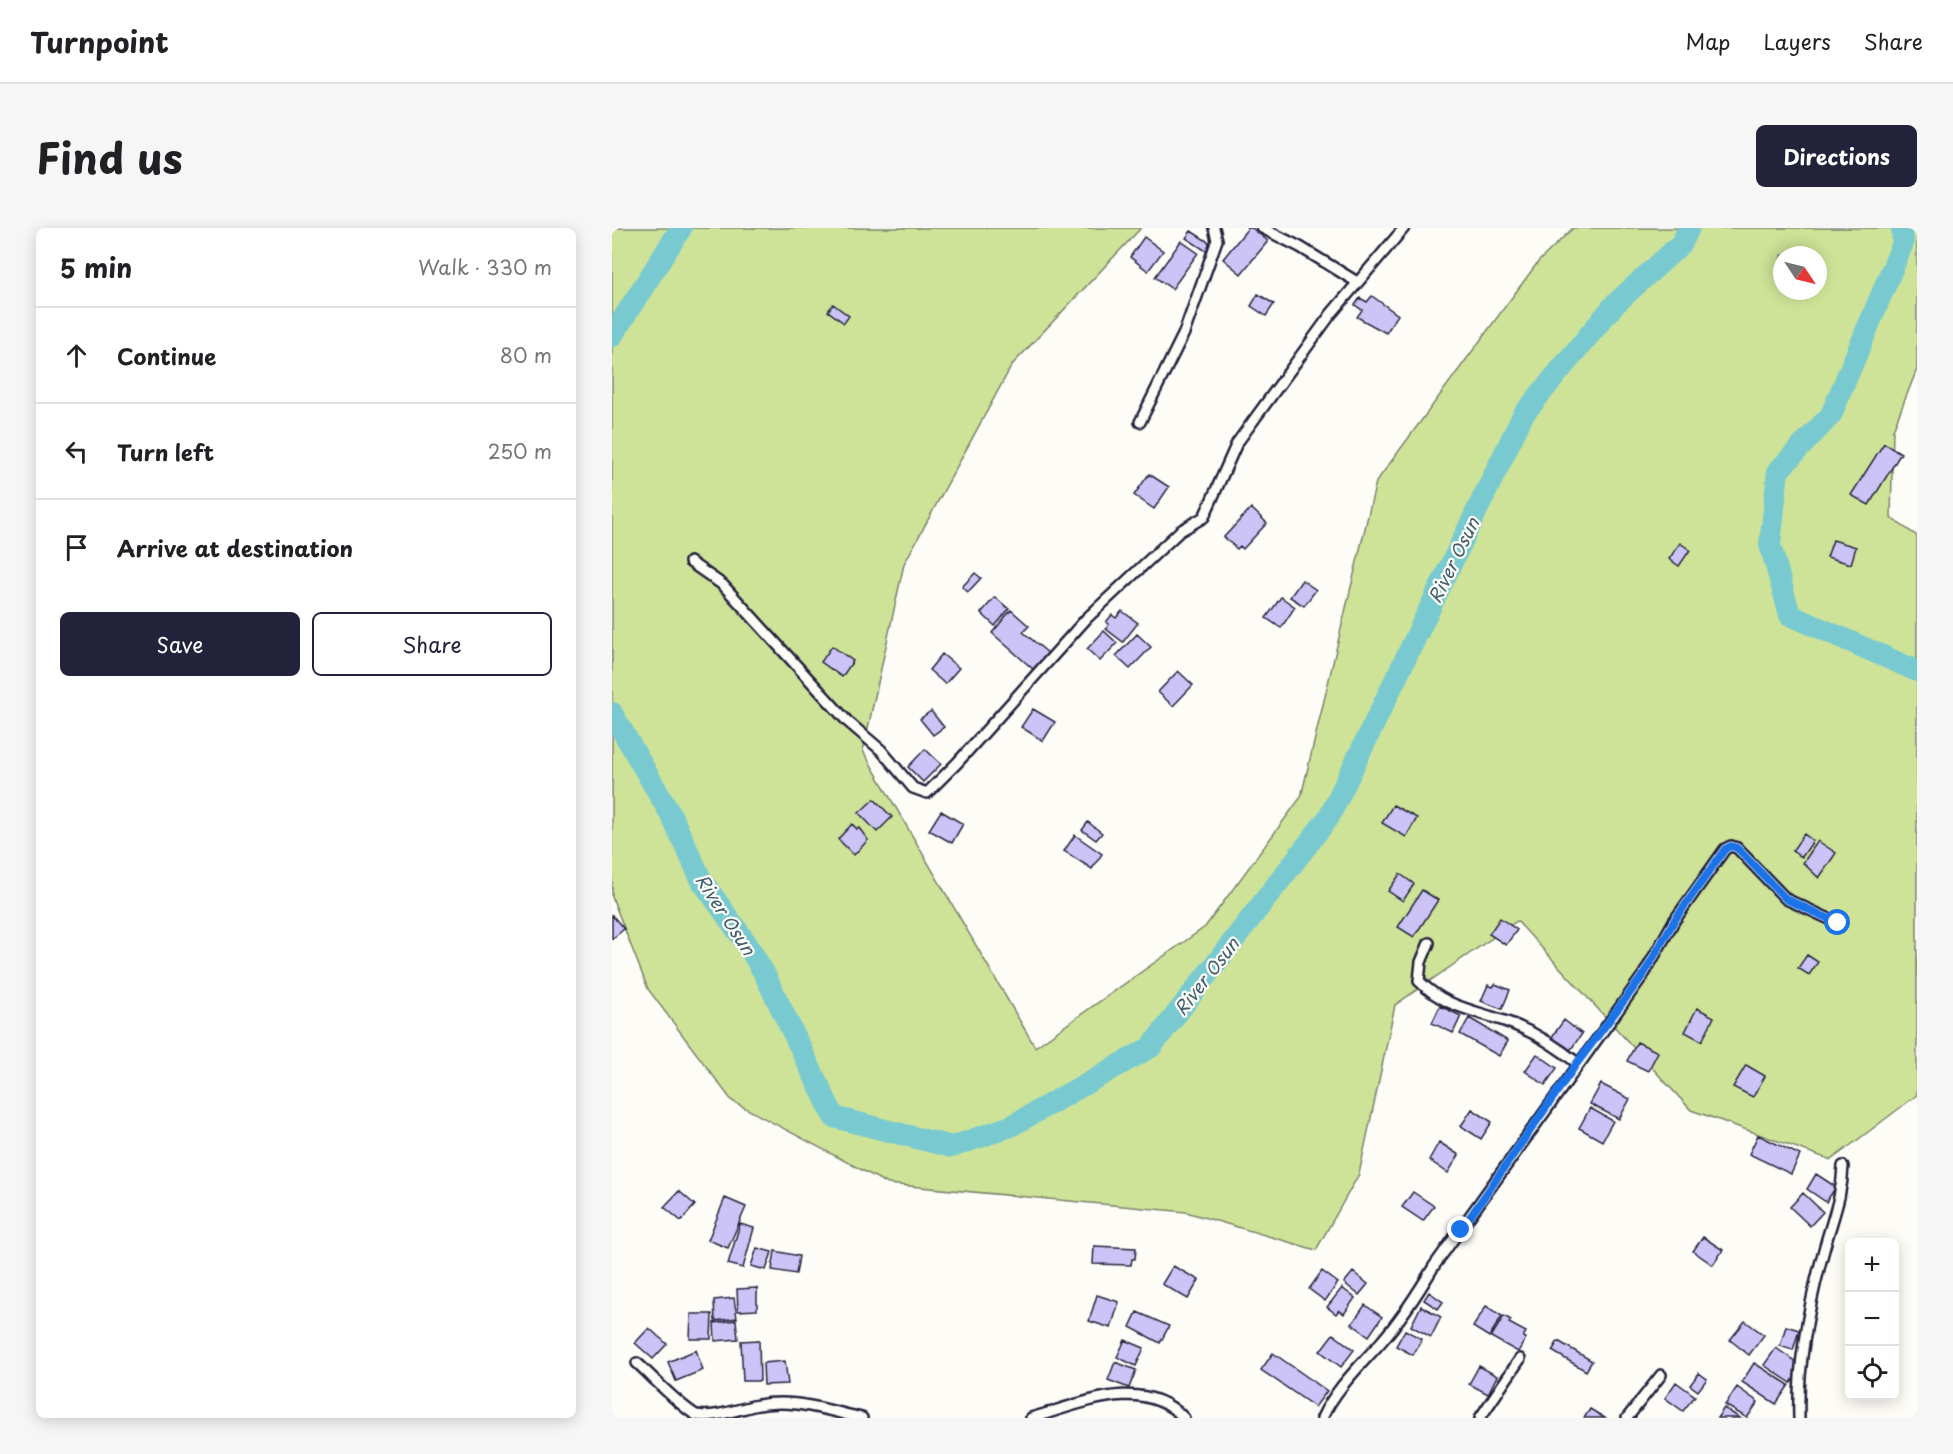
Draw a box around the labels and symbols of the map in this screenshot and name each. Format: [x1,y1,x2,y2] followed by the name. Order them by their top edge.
[1773,246,1827,300] north arrow
[1421,512,1486,607] water label: River Osun
[690,868,763,961] water label: River Osun
[1824,909,1850,935] route start
[1167,930,1246,1021] water label: River Osun
[1447,1216,1473,1242] route end

